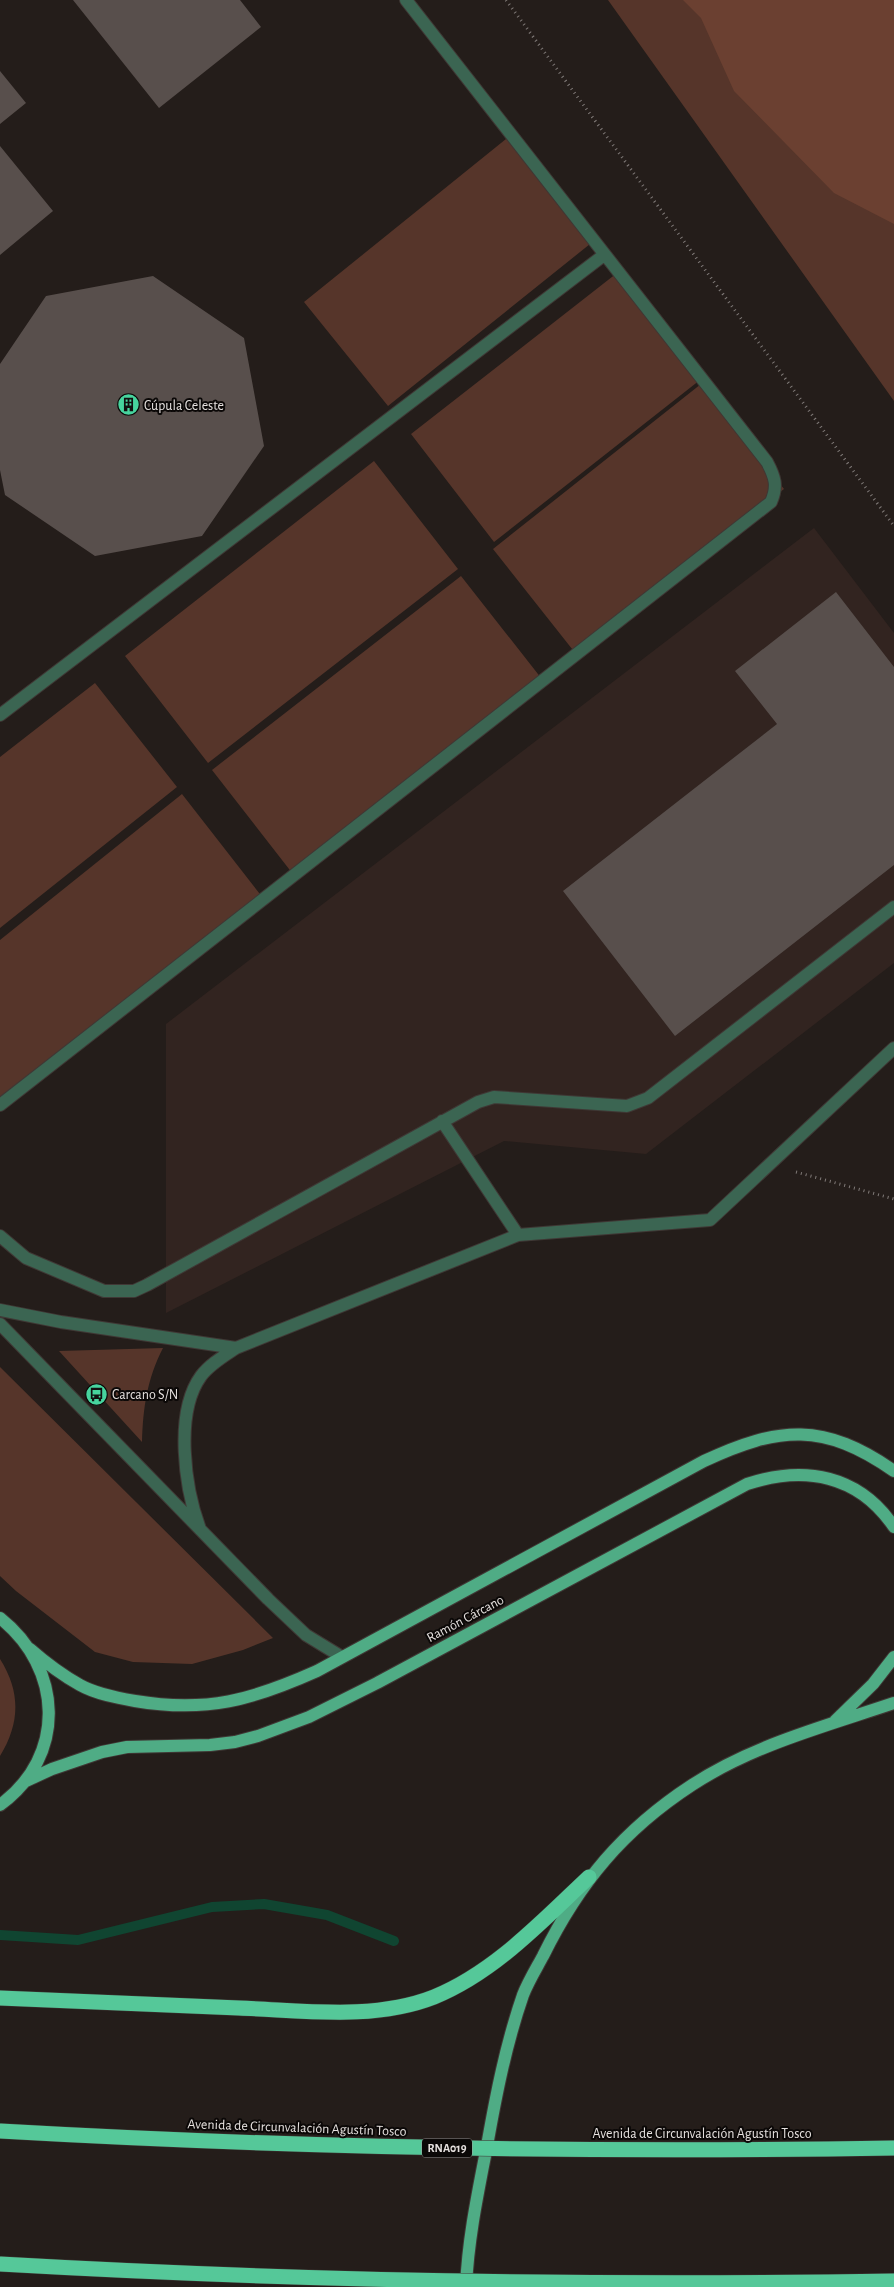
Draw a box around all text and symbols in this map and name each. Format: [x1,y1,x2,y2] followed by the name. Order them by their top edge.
[116,393,140,417] building icon: Cúpula Celeste
[144,399,224,413] place label: Cúpula Celeste
[84,1382,108,1406] bus stop icon: Carcano S/N
[112,1388,178,1402] place label: Carcano S/N
[425,1593,506,1645] street label: Ramón Cárcano
[187,2117,407,2139] street label: Avenida de Circunvalación Agustín Tosco
[592,2127,812,2141] street label: Avenida de Circunvalación Agustín Tosco
[422,2138,472,2158] road number: RNA019

